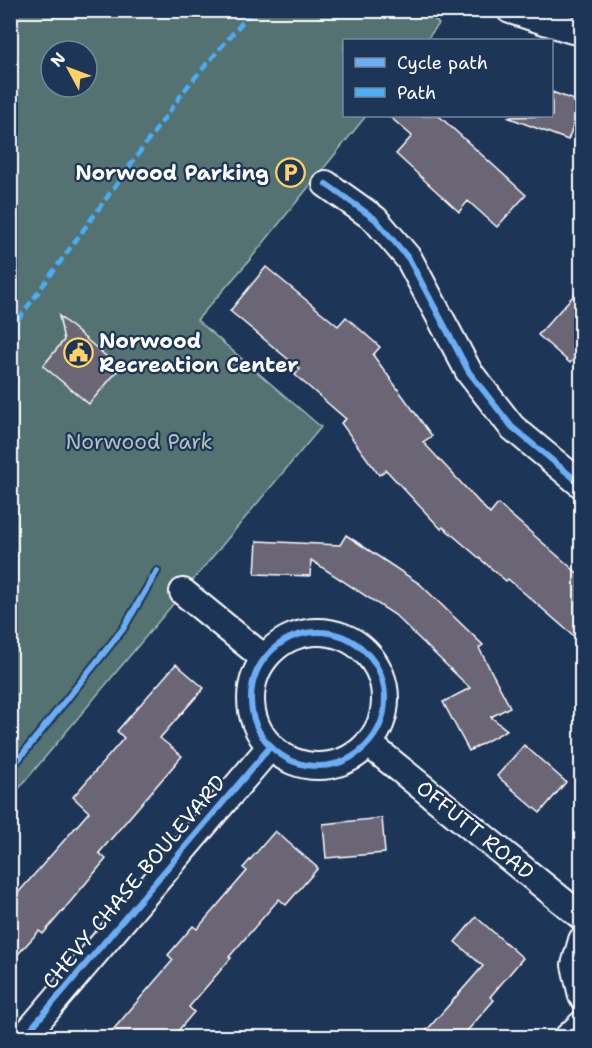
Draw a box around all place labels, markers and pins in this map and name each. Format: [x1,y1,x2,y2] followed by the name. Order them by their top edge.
[274,157,306,189] parking icon: Norwood Parking
[75,159,269,187] place label: Norwood Parking
[99,327,299,379] place label: Norwood Recreation Center
[62,337,94,369] public building icon: Norwood Recreation Center

